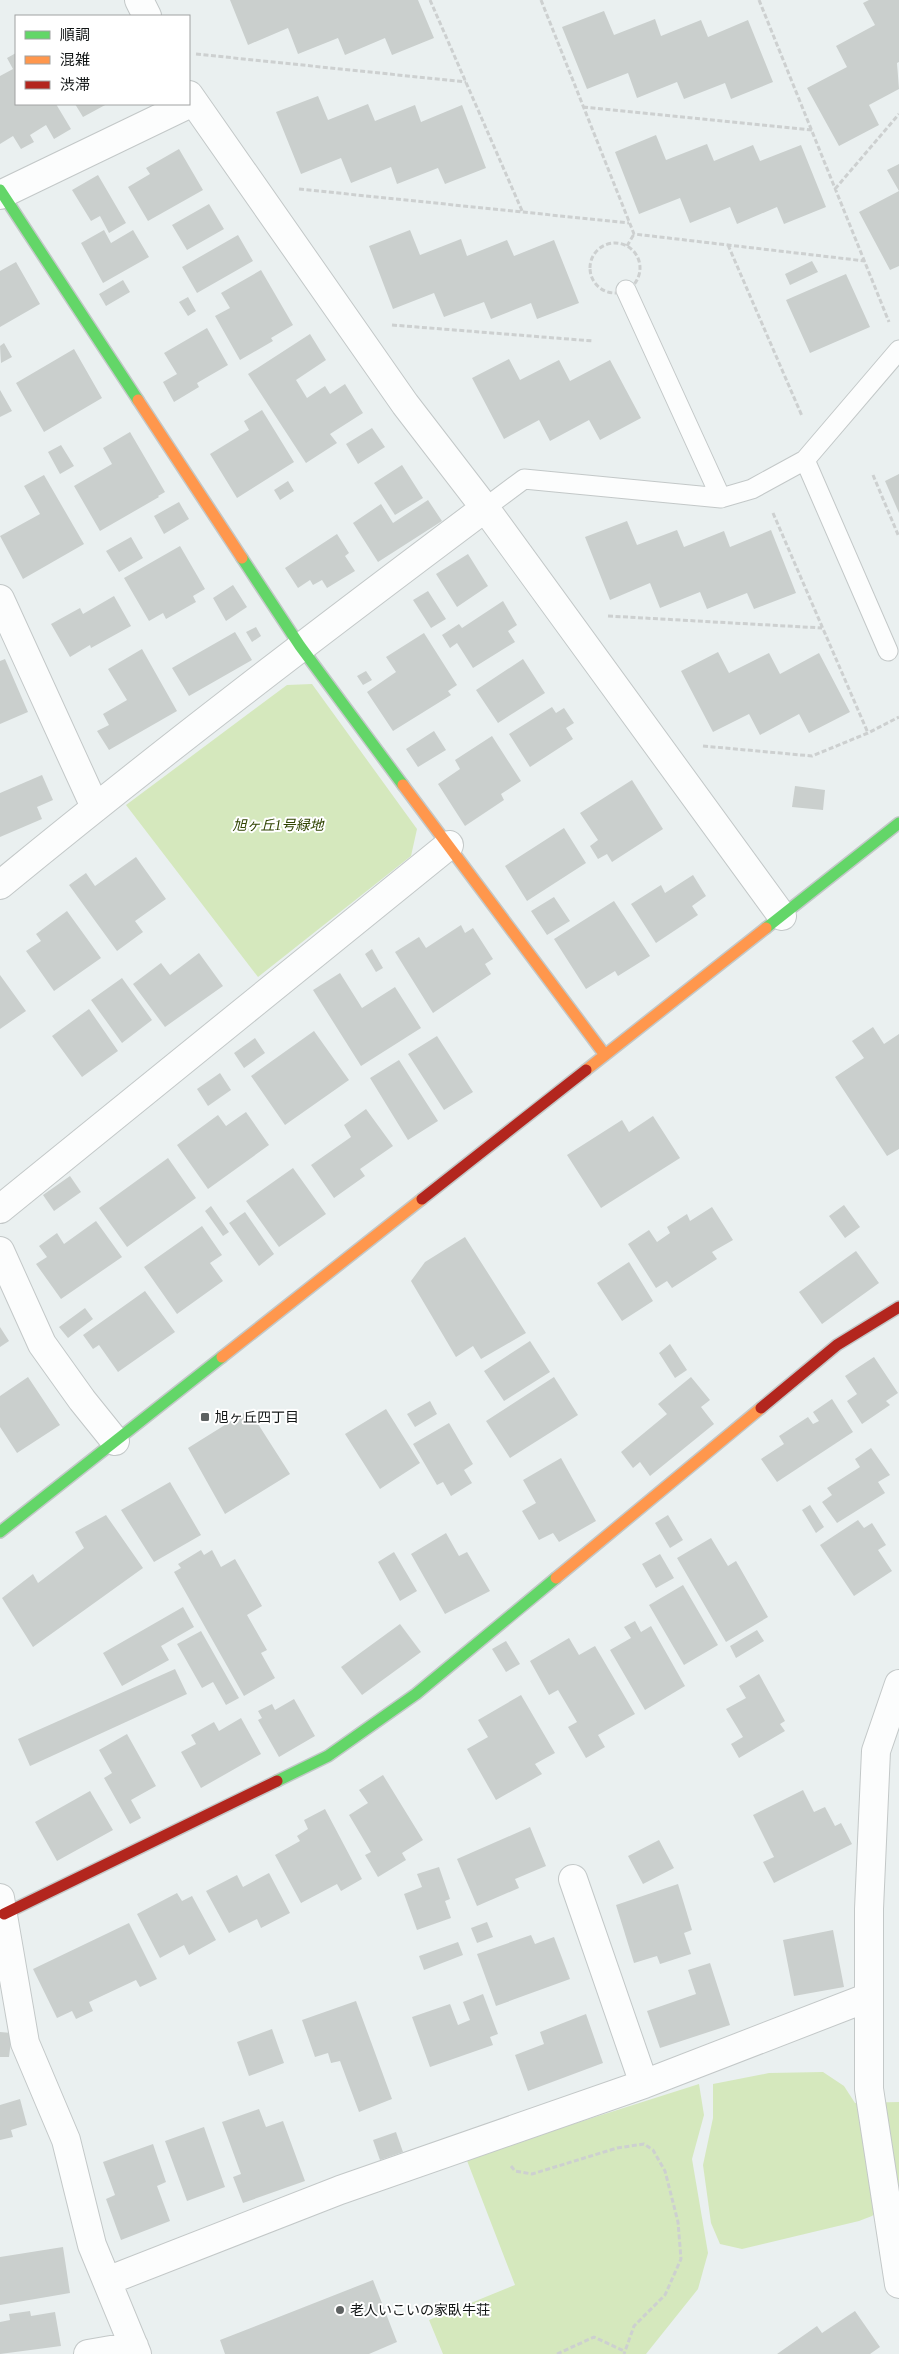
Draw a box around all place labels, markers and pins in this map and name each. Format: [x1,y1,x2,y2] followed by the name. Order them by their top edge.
[215,1410,299,1425] place label: 旭ヶ丘四丁目
[199,1411,211,1423] marker: 旭ヶ丘四丁目
[350,2303,490,2318] place label: 老人いこいの家臥牛荘
[334,2304,346,2316] marker: 老人いこいの家臥牛荘

